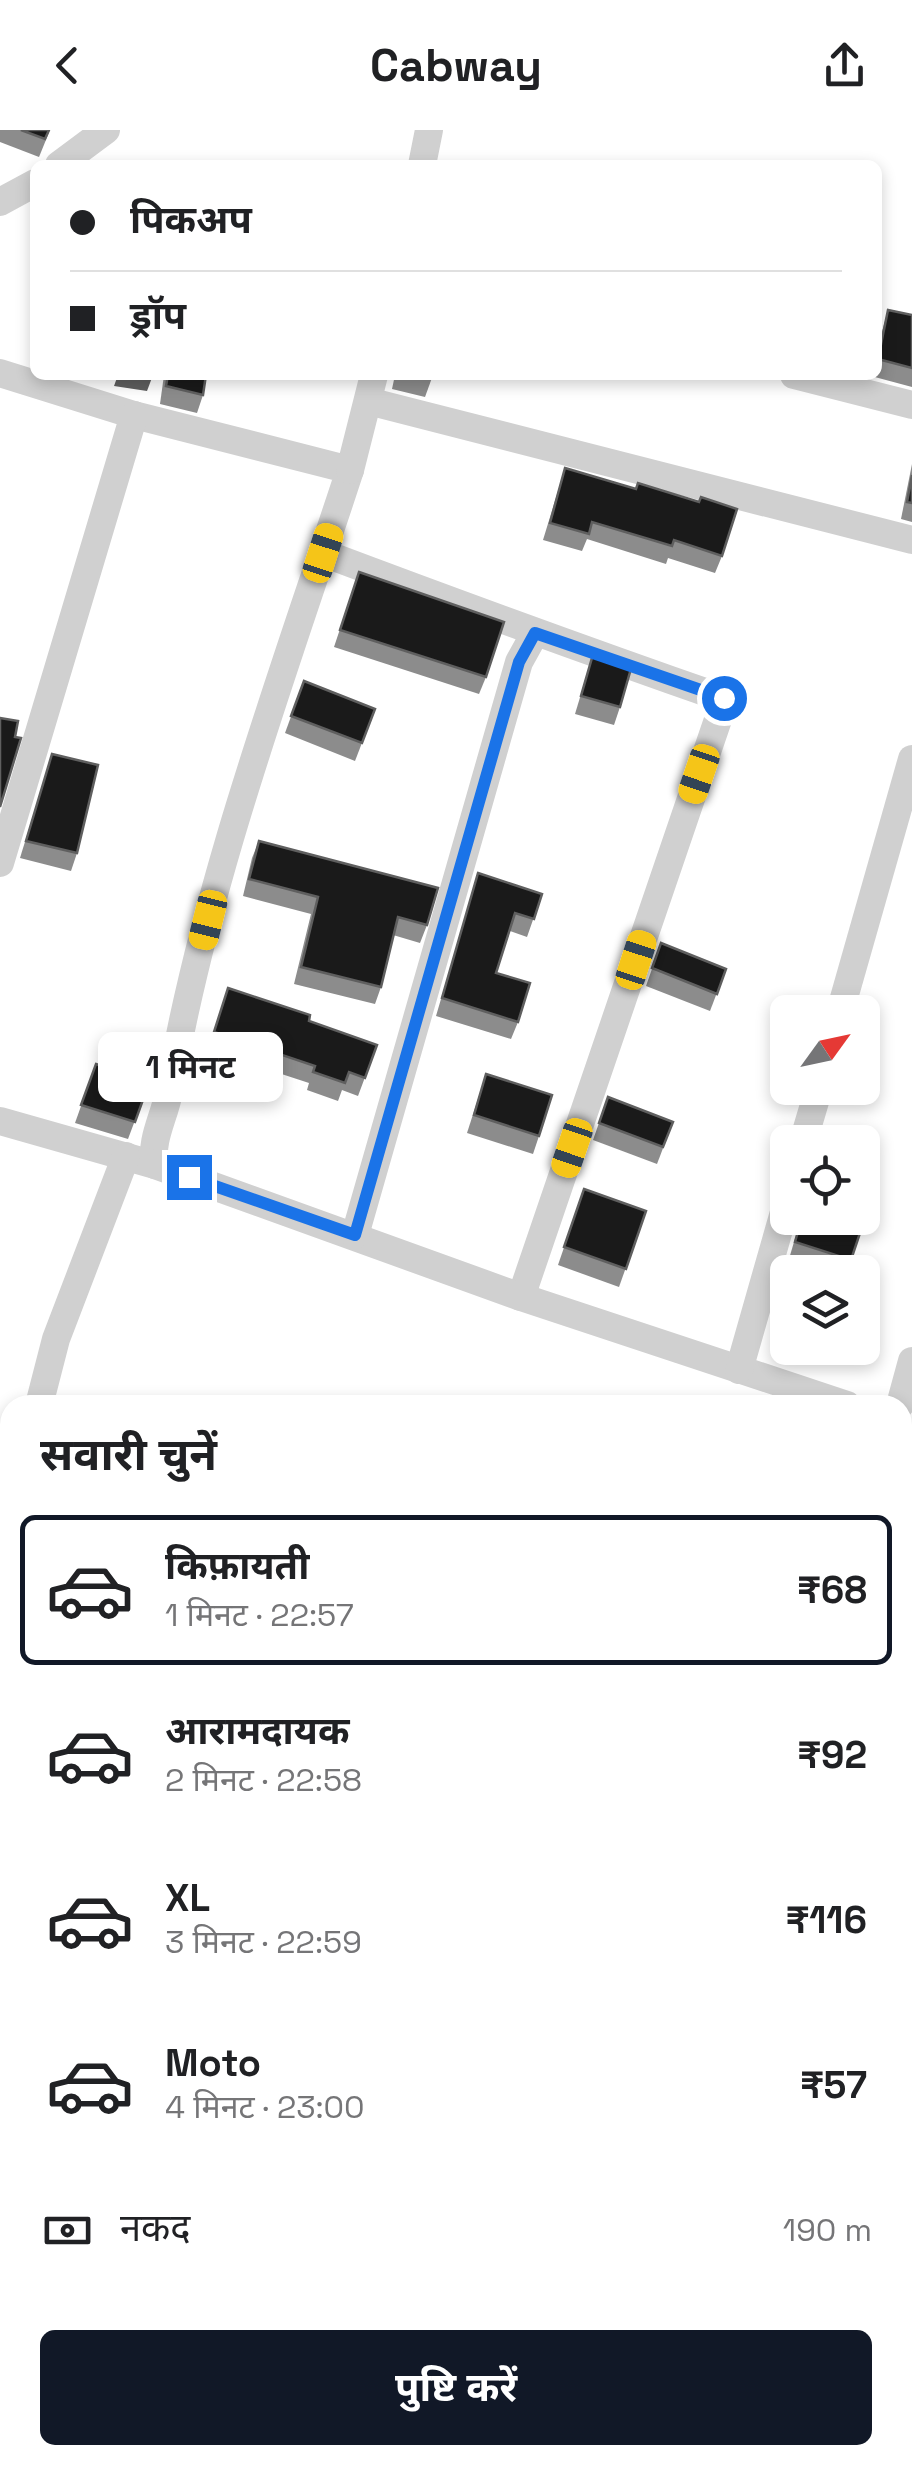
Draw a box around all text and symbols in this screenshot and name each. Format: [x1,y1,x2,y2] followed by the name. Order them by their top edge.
[370,37,542,94] text: Cabway
[40,38,95,93] icon: back
[817,38,872,93] icon: share
[130,196,252,244] text: पिकअप
[130,292,186,340] text: ड्रॉप
[299,520,347,586] car
[702,676,747,721] route start
[675,741,723,807] car
[186,887,230,953] car
[612,927,660,993] car
[770,995,880,1105] north arrow
[770,995,880,1365] map controls
[96,1032,282,1102] callout: 1 मिनट
[146,1047,235,1087] text: 1 मिनट
[548,1115,596,1181] car
[770,1125,880,1235] button: locate
[167,1155,212,1200] route end
[770,1255,880,1365] button: layers
[40,1426,217,1483] text: सवारी चुनें
[165,1542,309,1590] text: किफ़ायती
[45,1545,135,1635] icon: car
[797,1566,867,1614] text: ₹68
[165,1595,354,1635] text: 1 मिनट · 22:57
[165,1707,349,1755] text: आरामदायक
[45,1710,135,1800] icon: car
[797,1731,867,1779] text: ₹92
[165,1760,362,1800] text: 2 मिनट · 22:58
[165,1874,210,1922] text: XL
[45,1875,135,1965] icon: car
[786,1896,867,1944] text: ₹116
[165,1922,362,1962] text: 3 मिनट · 22:59
[165,2039,261,2087] text: Moto
[45,2040,135,2130] icon: car
[800,2061,867,2109] text: ₹57
[165,2087,365,2127] text: 4 मिनट · 23:00
[40,2203,95,2258] icon: cash
[120,2204,190,2252] text: नकद
[783,2210,872,2250] text: 190 m
[40,2330,872,2445] button: पुष्टि करें

